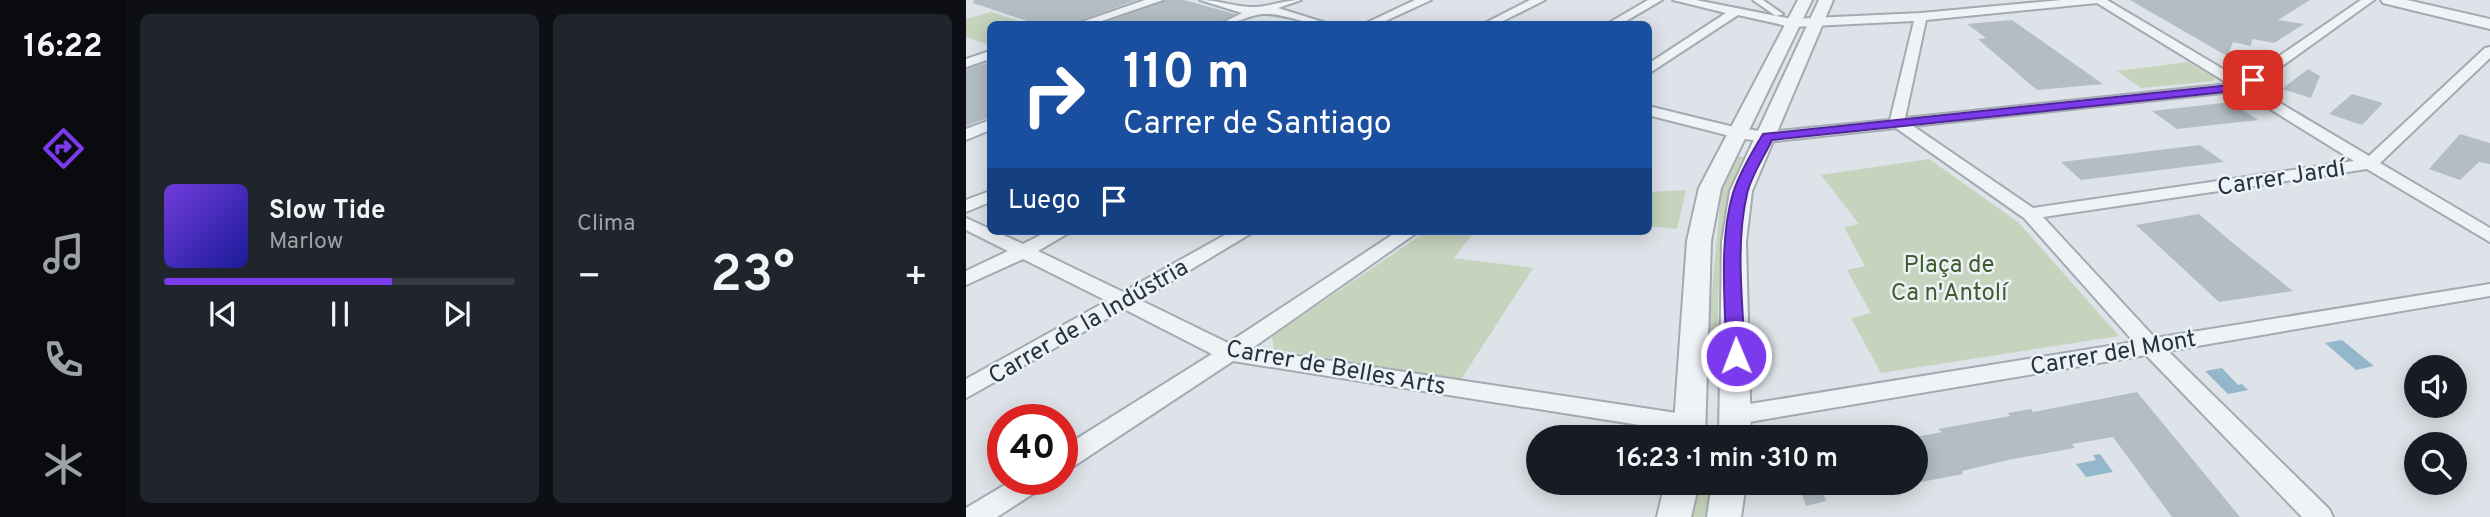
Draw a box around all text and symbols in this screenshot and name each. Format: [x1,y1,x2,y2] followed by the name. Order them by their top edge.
[23,28,103,68] text: 16:22
[1123,44,1250,106] text: 110 m
[1008,49,1099,140] icon: right
[2223,50,2283,110] pin
[2234,61,2272,99] icon: arrive
[1123,105,1392,145] text: Carrer de Santiago
[39,124,88,173] icon: directions
[2215,154,2349,204] street label: Carrer Jardí
[1095,182,1133,220] icon: arrive
[1008,185,1081,218] text: Luego
[269,195,386,228] text: Slow Tide
[577,210,635,239] text: Clima
[269,228,343,257] text: Marlow
[39,229,88,278] icon: music
[710,244,795,310] text: 23°
[1891,251,2009,309] park label: Plaça de Ca n'Antolí
[984,253,1194,392] street label: Carrer de la Indústria
[577,254,602,303] text: −
[903,254,928,303] text: +
[204,295,242,333] icon: previous
[321,295,359,333] icon: pause
[438,295,476,333] icon: next
[1699,319,1773,393] position arrow
[2028,325,2199,383] street label: Carrer del Mont
[39,335,88,384] icon: phone
[1223,335,1448,403] street label: Carrer de Belles Arts
[2404,355,2467,495] map controls
[2404,355,2467,418] button: sound
[987,404,1078,495] speed limit sign: 40
[2404,432,2467,495] button: search
[39,440,88,489] icon: climate
[1616,443,1838,476] text: 16:23 · 1 min · 310 m

